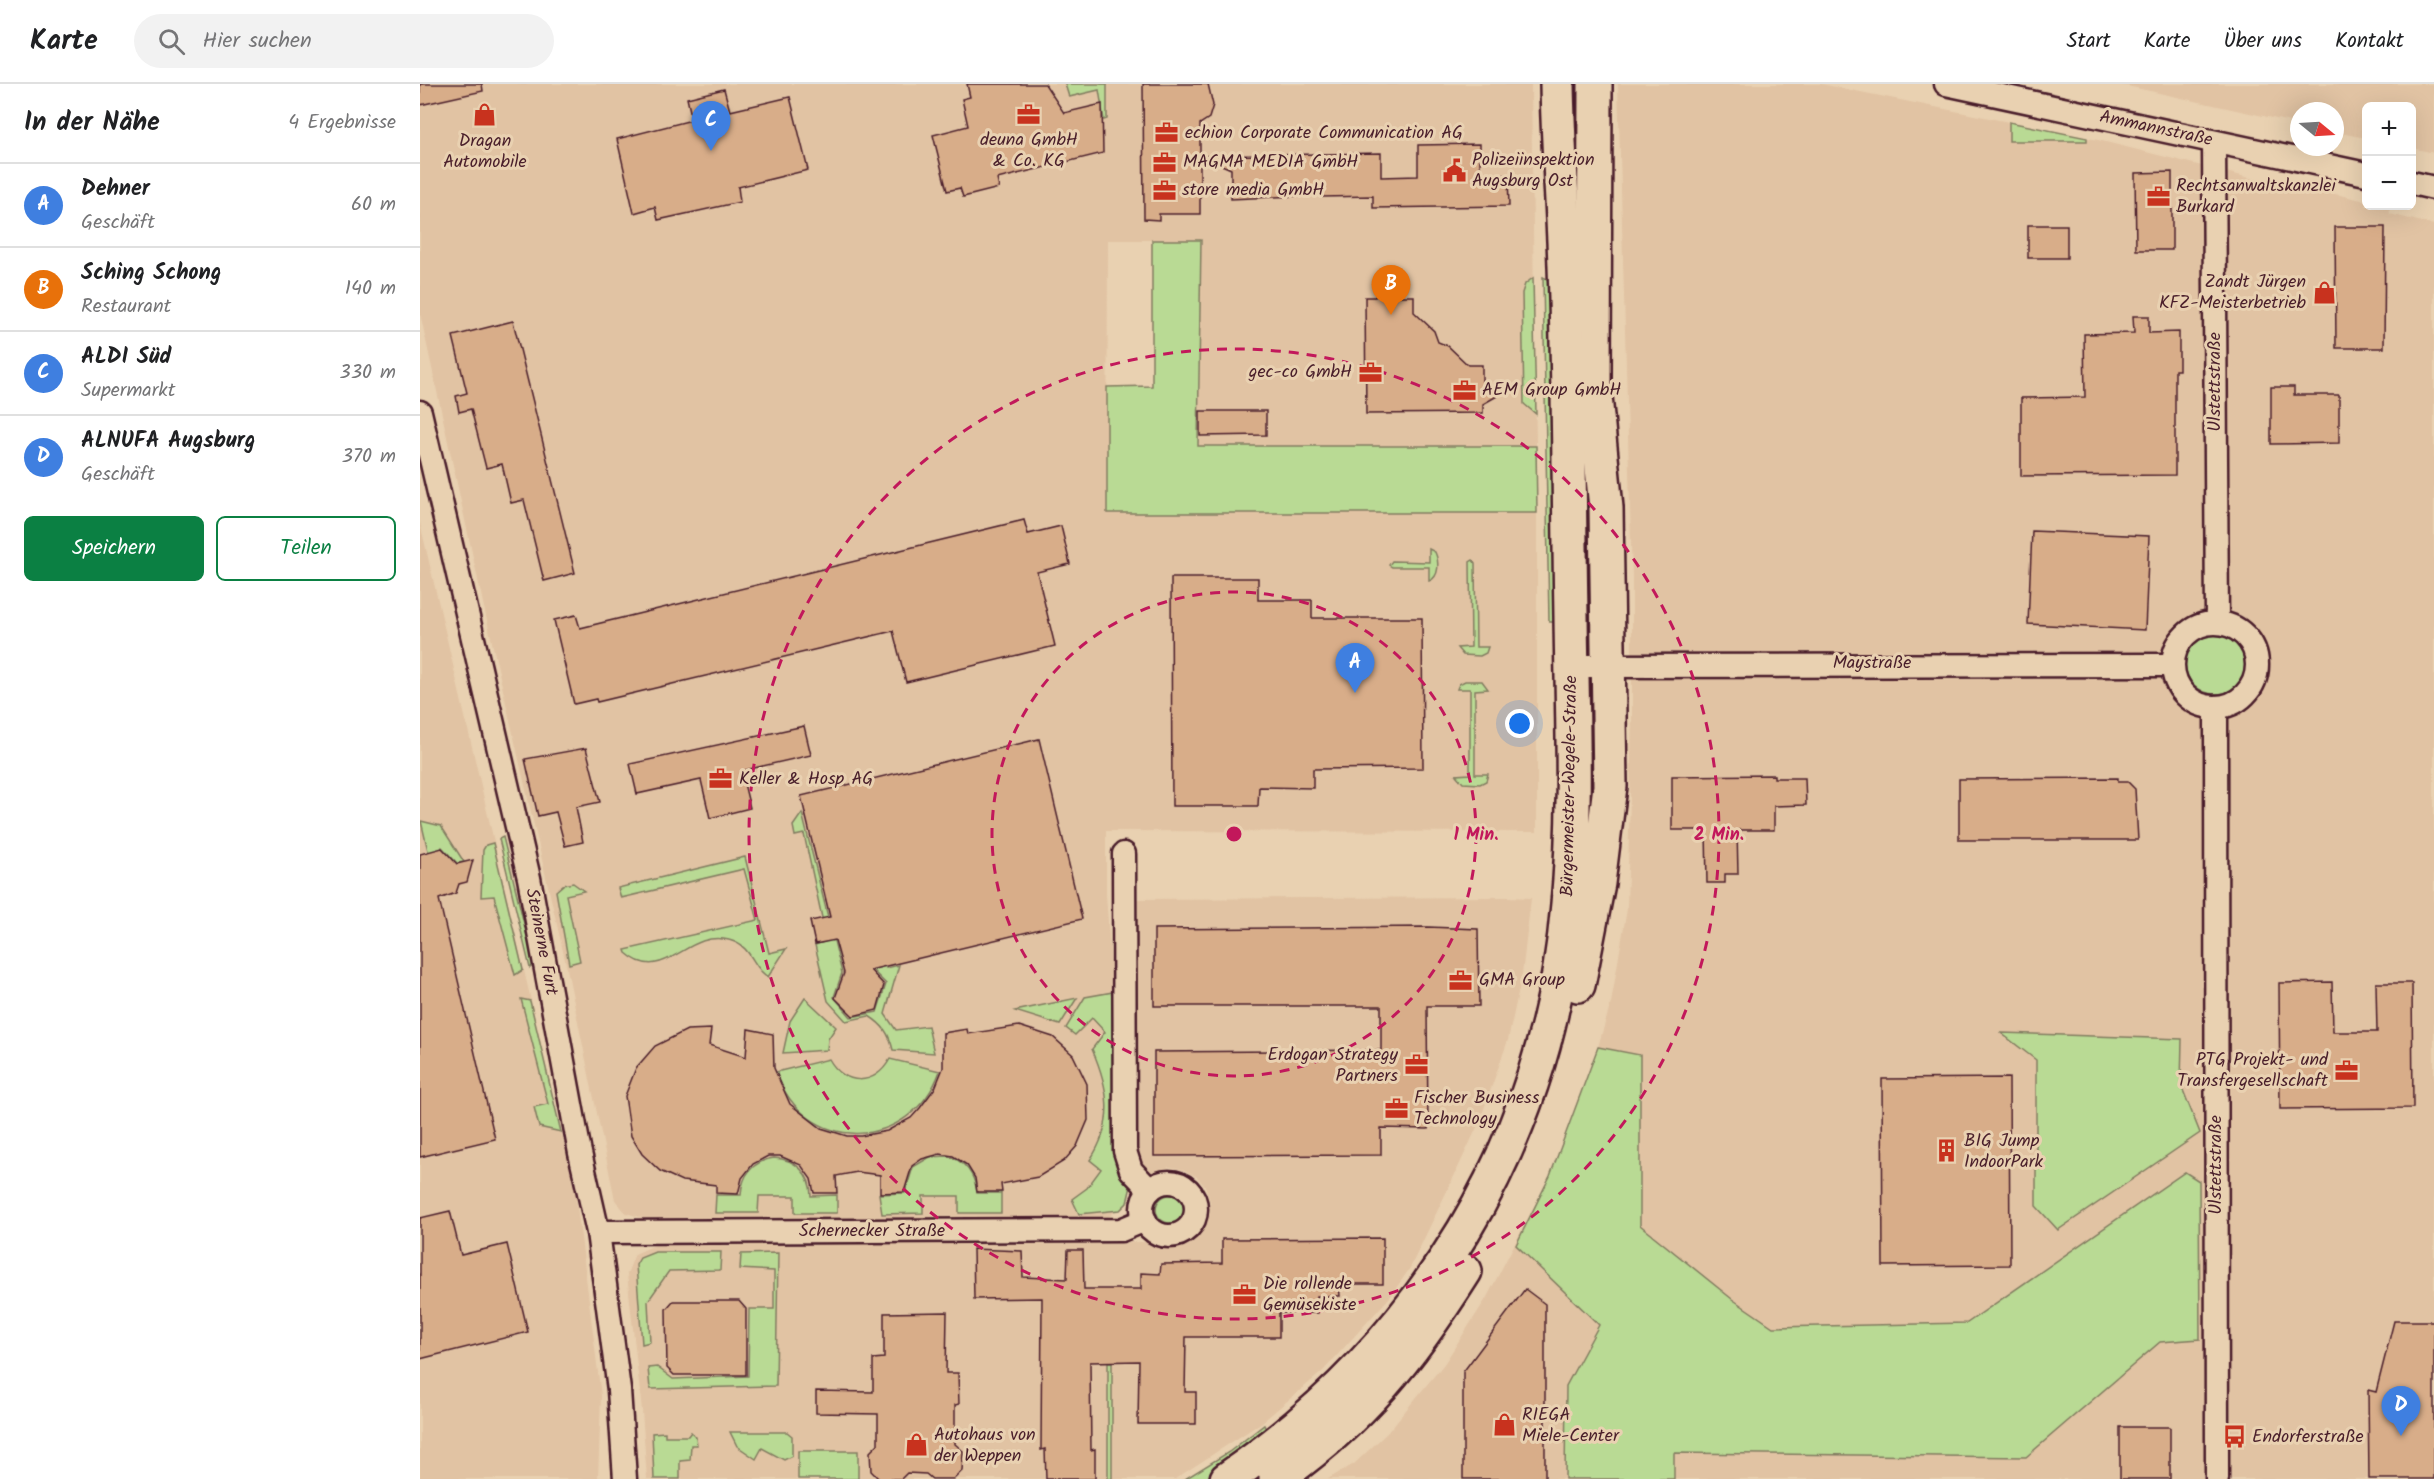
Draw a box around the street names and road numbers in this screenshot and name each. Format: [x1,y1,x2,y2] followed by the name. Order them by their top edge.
[2097,103,2215,155] street label: Ammannstraße
[2201,332,2230,432] street label: Ulstettstraße
[1833,649,1911,678] street label: Maystraße
[1554,675,1586,897] street label: Bürgermeister-Wegele-Straße
[516,886,566,999] street label: Steinerne Furt
[2202,1115,2231,1215] street label: Ulstettstraße
[799,1217,945,1246] street label: Schernecker Straße

